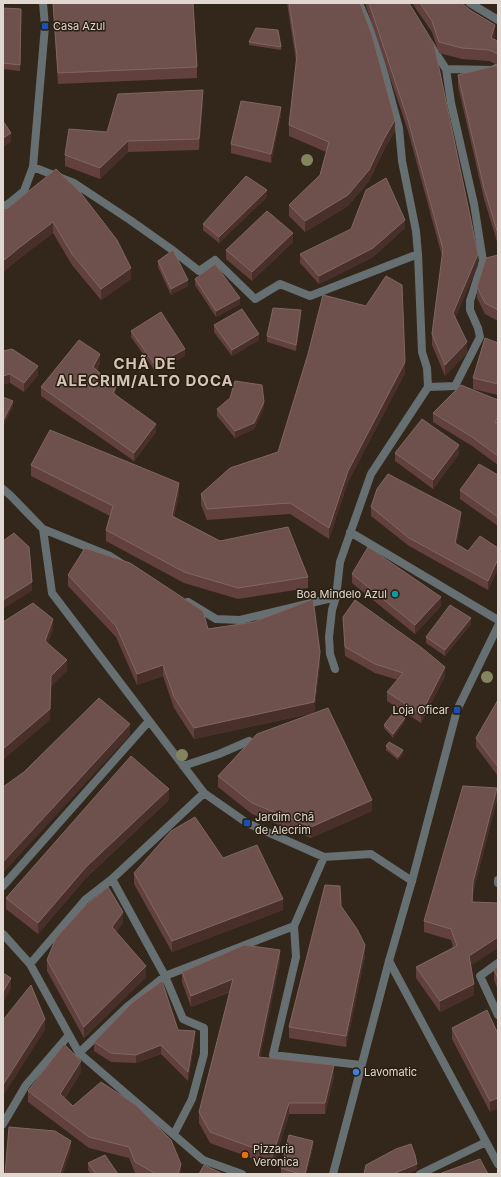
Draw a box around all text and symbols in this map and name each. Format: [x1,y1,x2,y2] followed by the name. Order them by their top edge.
[53,19,105,33] place label: Casa Azul
[40,21,50,31] marker: Casa Azul
[56,354,234,390] district label: CHÃ DE ALECRIM/ALTO DOCA
[296,587,387,601] place label: Boa Mindelo Azul
[390,589,400,599] marker: Boa Mindelo Azul
[392,703,449,717] place label: Loja Oficar
[452,705,462,715] marker: Loja Oficar
[255,810,314,837] place label: Jardim Chã de Alecrim
[242,818,252,828] marker: Jardim Chã de Alecrim
[364,1065,417,1079] place label: Lavomatic
[351,1067,361,1077] marker: Lavomatic
[253,1142,299,1169] place label: Pizzaria Veronica
[240,1150,250,1160] marker: Pizzaria Veronica

